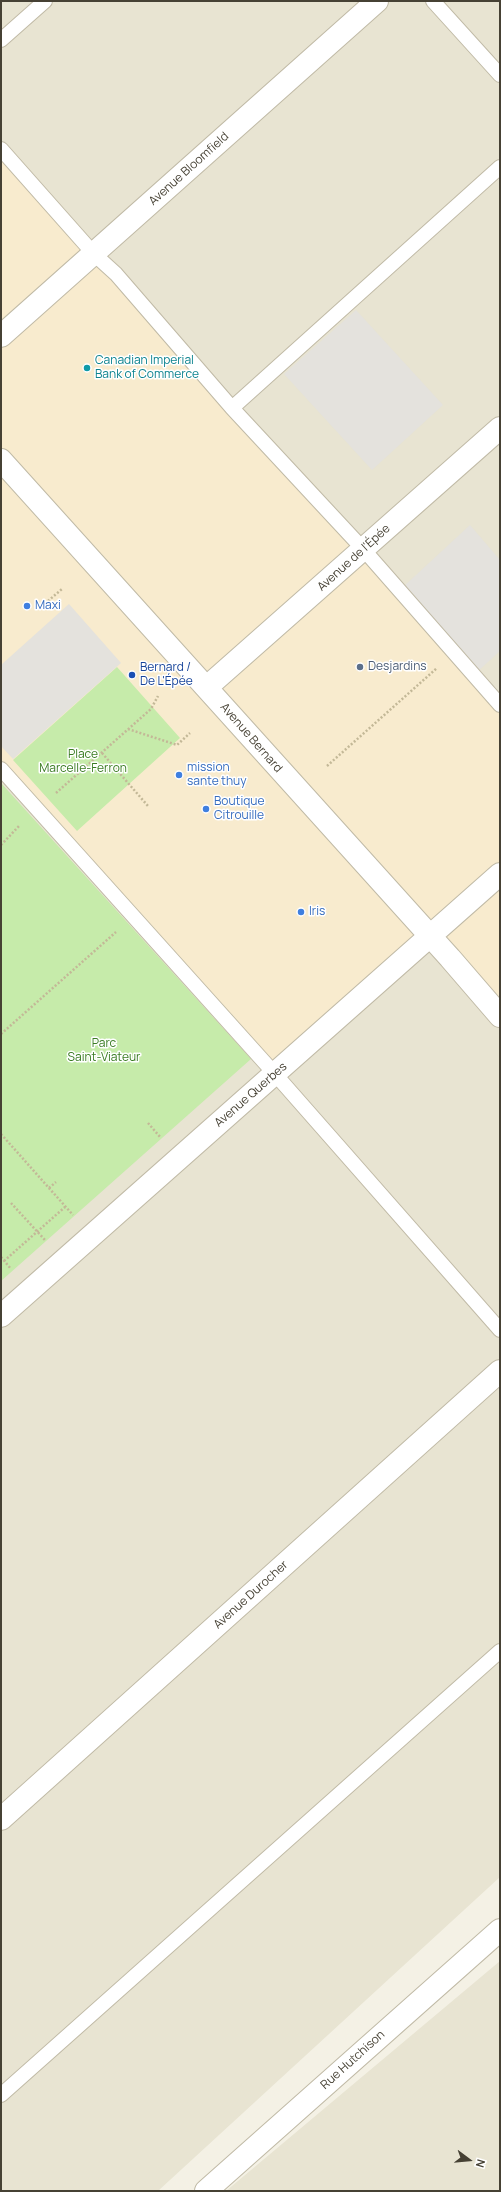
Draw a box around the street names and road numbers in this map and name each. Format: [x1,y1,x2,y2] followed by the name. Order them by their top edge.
[146,129,232,209] street label: Avenue Bloomfield
[315,522,393,594] street label: Avenue de l'Épée
[217,700,285,776] street label: Avenue Bernard
[212,1060,290,1130] street label: Avenue Querbes
[211,1558,291,1632] street label: Avenue Durocher
[318,2028,388,2092] street label: Rue Hutchison

